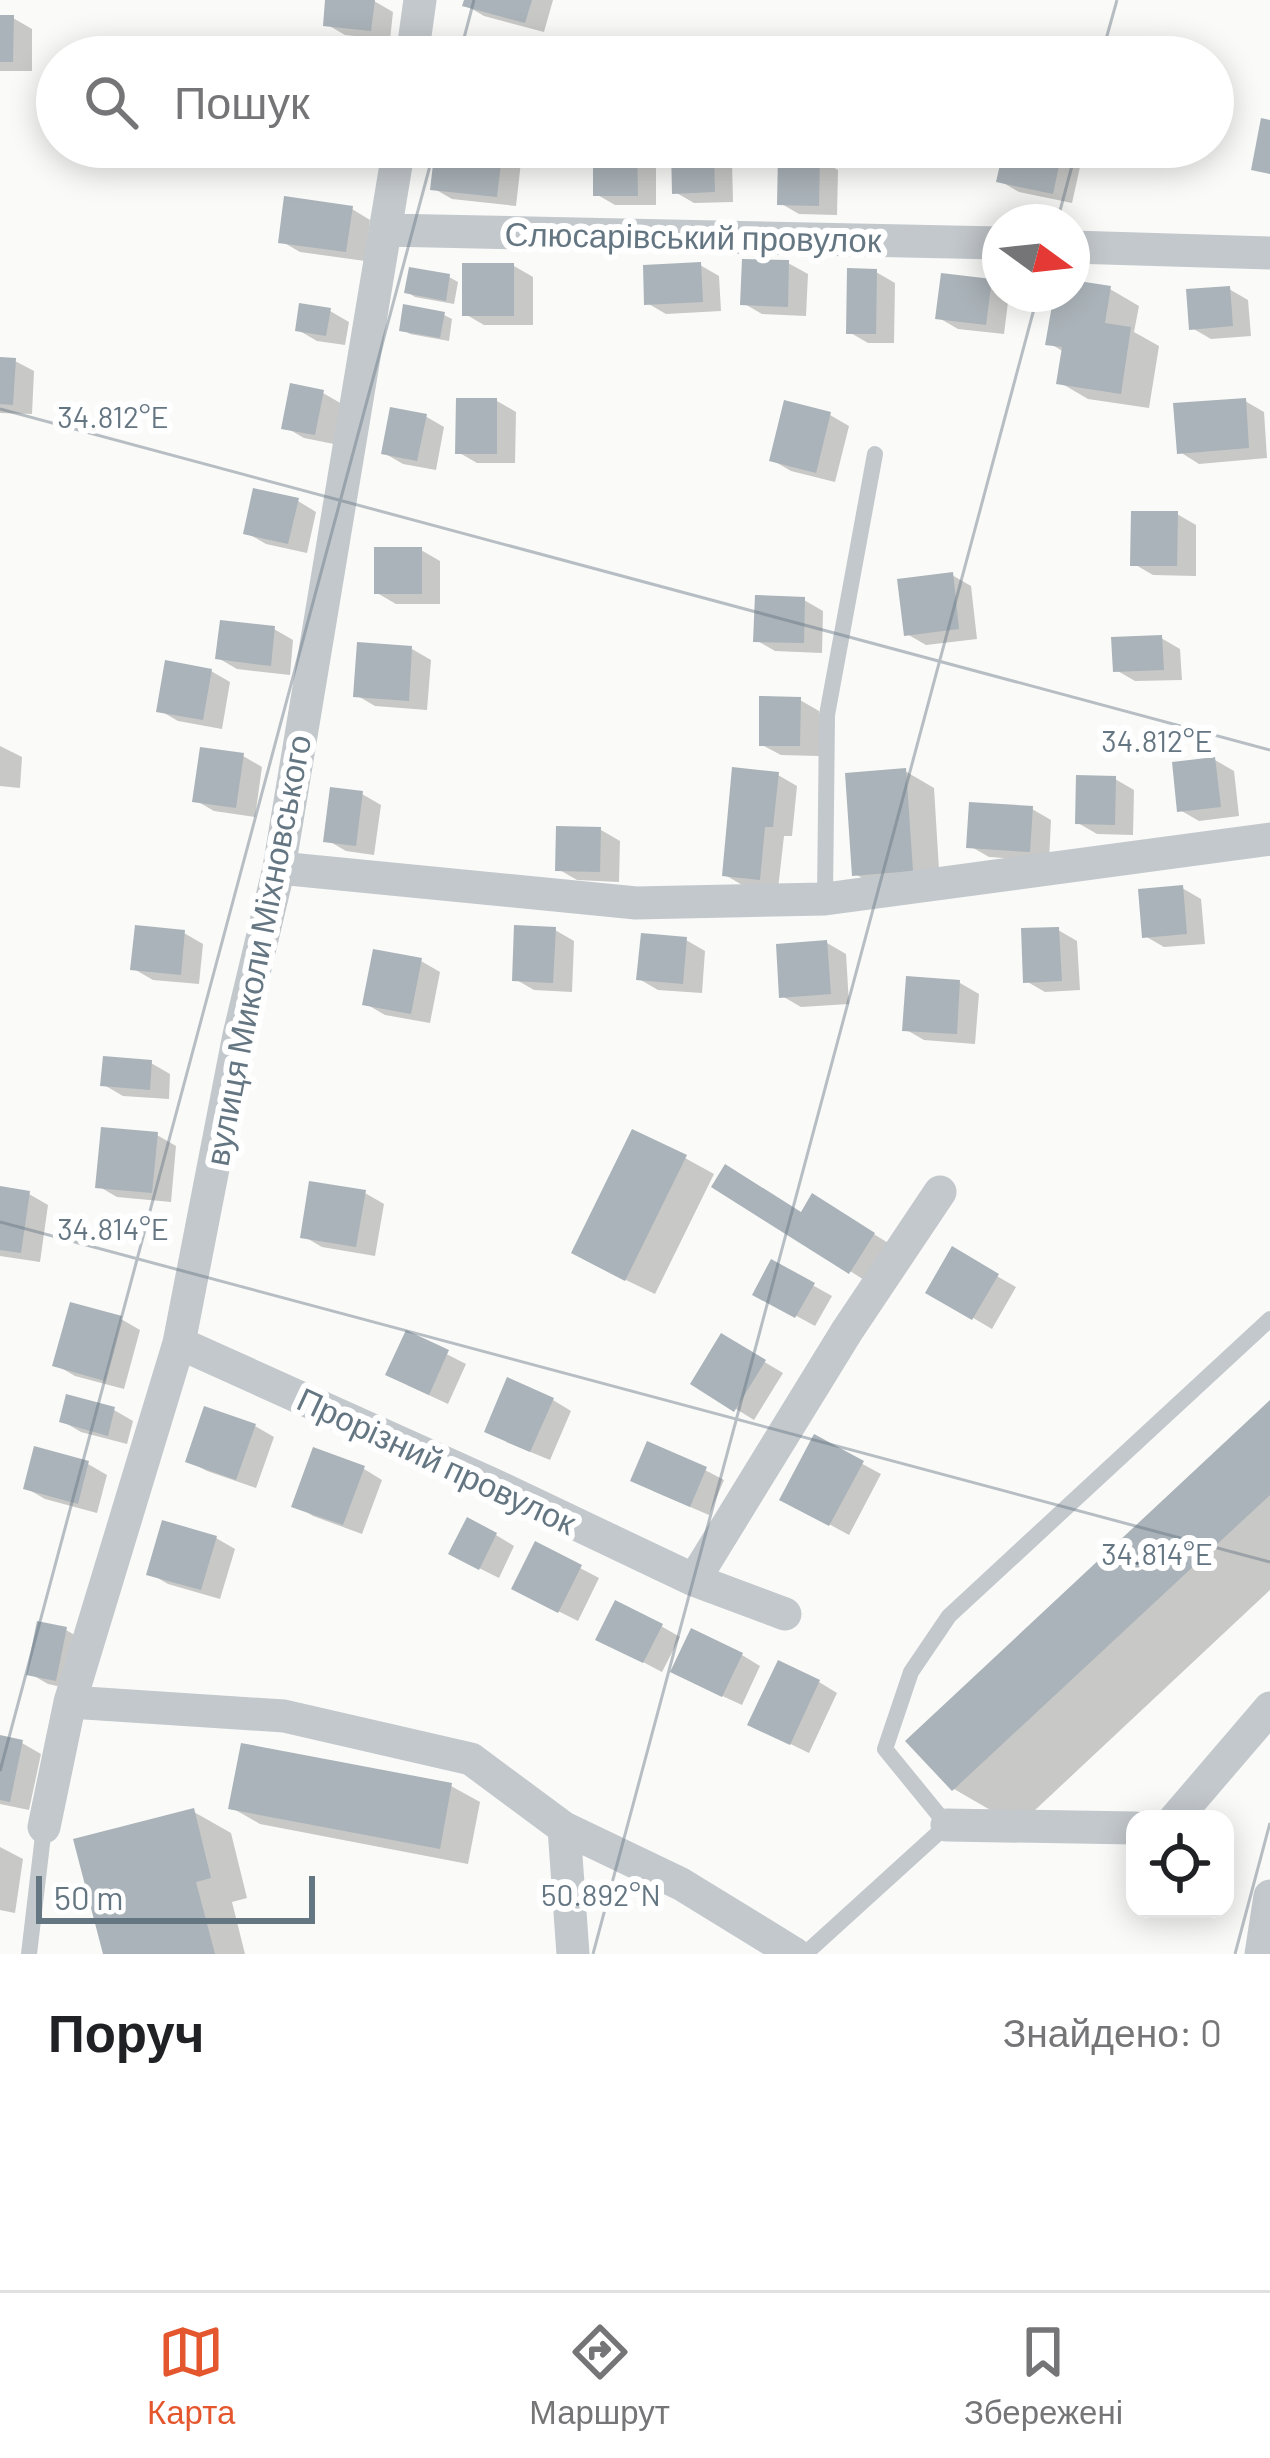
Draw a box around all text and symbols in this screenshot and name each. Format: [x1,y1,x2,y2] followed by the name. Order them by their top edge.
[36,36,1234,168] search box
[78,69,144,135] icon: search
[174,74,310,128] text: Пошук
[982,204,1090,312] north arrow
[504,213,882,259] street label: Слюсарівський провулок
[57,398,169,434] text: 34.812°E
[1101,722,1213,758] text: 34.812°E
[196,731,318,1169] street label: вулиця Миколи Міхновського
[57,1210,169,1246] text: 34.814°E
[291,1378,583,1542] street label: Прорізний провулок
[1101,1535,1213,1571] text: 34.814°E
[1126,1810,1234,1918] map controls
[1126,1810,1234,1918] button: locate
[36,1870,315,1923] scale bar
[541,1876,661,1912] text: 50.892°N
[54,1877,124,1917] text: 50 m
[48,2001,204,2062] text: Поруч
[1003,2008,1222,2055] text: Знайдено: 0
[147,2319,235,2432] tab: Карта
[529,2319,670,2432] tab: Маршрут
[964,2319,1123,2432] tab: Збережені

